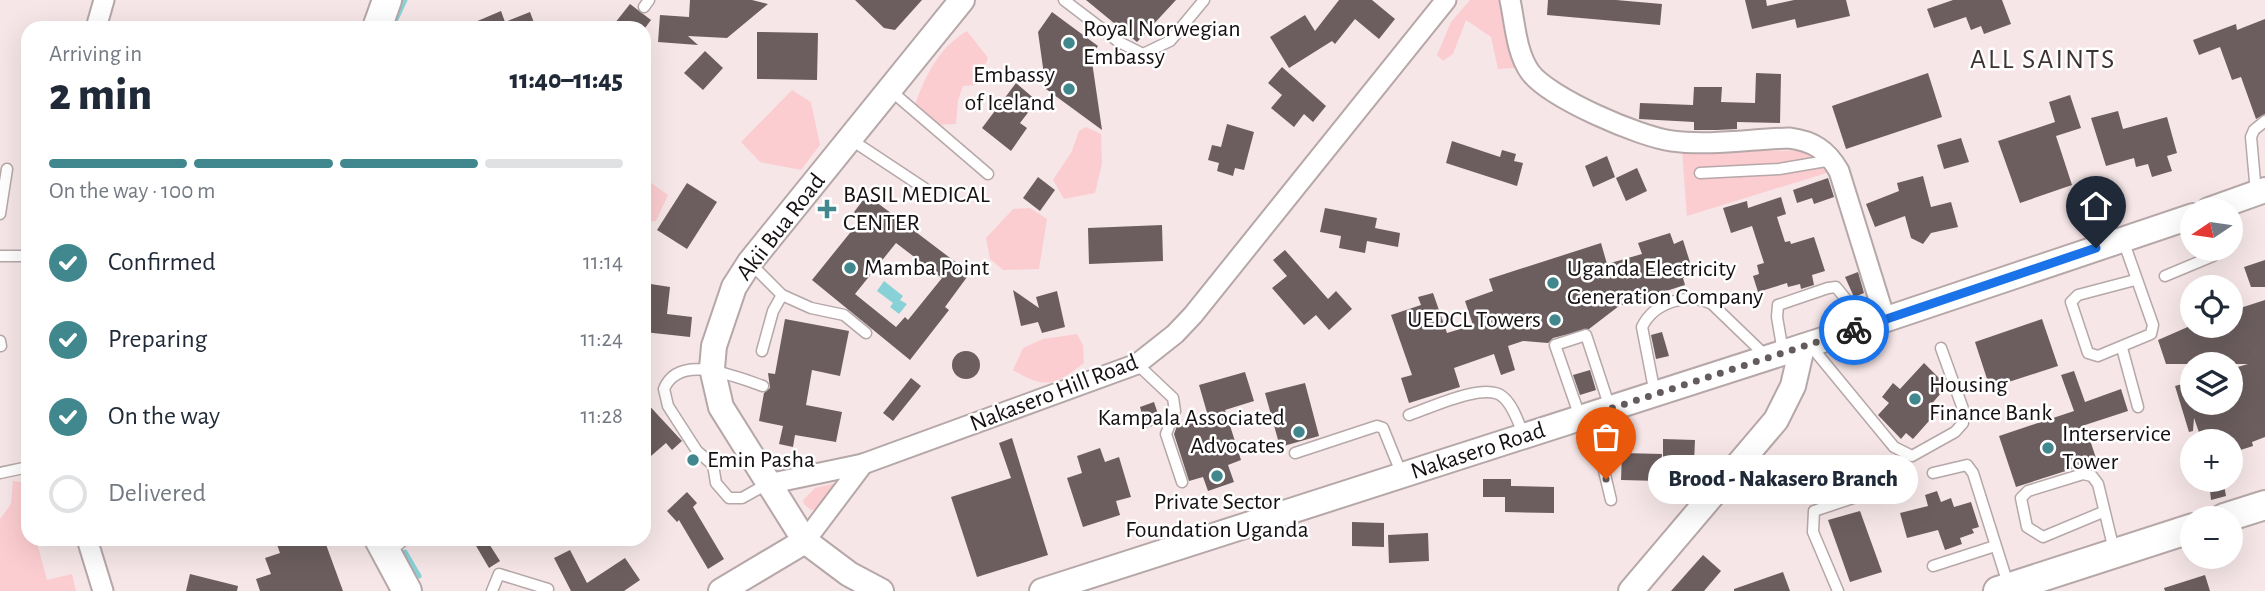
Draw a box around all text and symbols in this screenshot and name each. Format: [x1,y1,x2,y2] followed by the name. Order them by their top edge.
[1083,17,1241,69] place label: Royal Norwegian Embassy
[1061,35,1077,51] marker: Royal Norwegian Embassy
[49,43,142,66] text: Arriving in
[1970,46,2116,74] district label: ALL SAINTS
[965,63,1055,115] place label: Embassy of Iceland
[510,67,623,93] text: 11:40–11:45
[49,72,152,118] text: 2 min
[1061,81,1077,97] marker: Embassy of Iceland
[732,169,830,285] street label: Akii Bua Road
[2066,176,2126,248] pin
[49,180,216,203] text: On the way · 100 m
[843,183,990,235] place label: BASIL MEDICAL CENTER
[2077,187,2115,225] icon: home
[2180,198,2244,261] north arrow
[2180,198,2243,569] map controls
[817,199,837,219] marker: BASIL MEDICAL CENTER
[49,244,87,282] icon: check
[108,249,216,275] text: Confirmed
[583,251,623,274] text: 11:14
[864,256,990,280] place label: Mamba Point
[1567,257,1763,309] place label: Uganda Electricity Generation Company
[842,260,858,276] marker: Mamba Point
[1545,275,1561,291] marker: Uganda Electricity Generation Company
[2180,275,2243,338] button: locate
[1819,295,1889,365] courier
[1407,308,1541,332] place label: UEDCL Towers
[1835,311,1873,349] icon: bike
[1547,312,1563,328] marker: UEDCL Towers
[49,321,87,359] icon: check
[108,326,207,352] text: Preparing
[580,328,623,351] text: 11:24
[967,350,1141,436] street label: Nakasero Hill Road
[2180,352,2243,415] button: layers
[1929,373,2052,425] place label: Housing Finance Bank
[1907,391,1923,407] marker: Housing Finance Bank
[49,398,87,436] icon: check
[108,403,220,429] text: On the way
[581,405,623,428] text: 11:28
[1097,406,1285,458] place label: Kampala Associated Advocates
[1576,407,1636,479] pin
[1408,418,1548,484] street label: Nakasero Road
[1587,418,1625,456] icon: bag
[2062,422,2171,474] place label: Interservice Tower
[1291,424,1307,440] marker: Kampala Associated Advocates
[2180,429,2243,492] button: +
[2040,440,2056,456] marker: Interservice Tower
[707,448,815,472] place label: Emin Pasha
[685,452,701,468] marker: Emin Pasha
[1648,454,1918,504] callout: Brood - Nakasero Branch
[1209,468,1225,484] marker: Private Sector Foundation Uganda
[1668,468,1898,491] text: Brood - Nakasero Branch
[108,480,206,506] text: Delivered
[1125,490,1309,542] place label: Private Sector Foundation Uganda
[2180,506,2243,569] button: −

